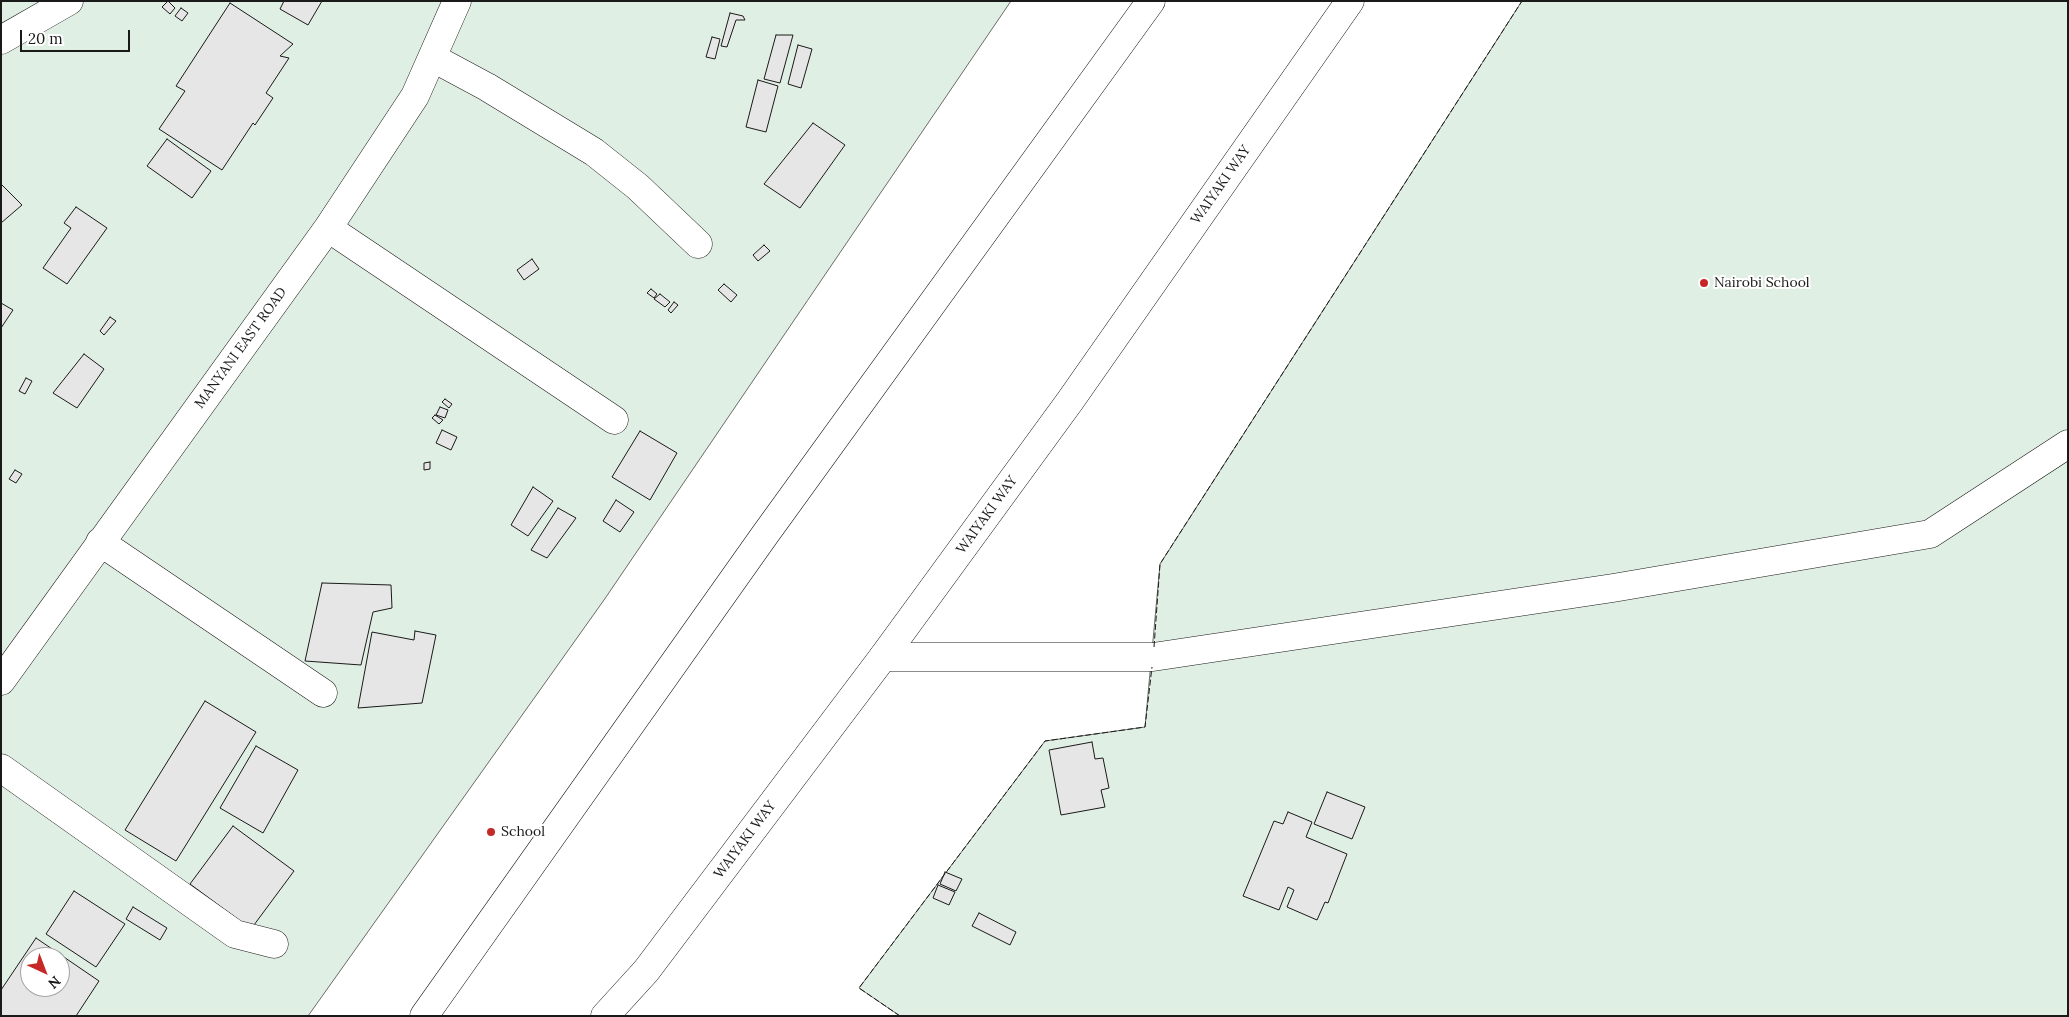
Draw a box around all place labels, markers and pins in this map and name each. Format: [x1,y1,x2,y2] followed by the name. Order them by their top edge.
[1714,275,1810,291] place label: Nairobi School
[1698,277,1710,289] marker: Nairobi School
[501,824,545,840] place label: School
[485,826,497,838] marker: School

